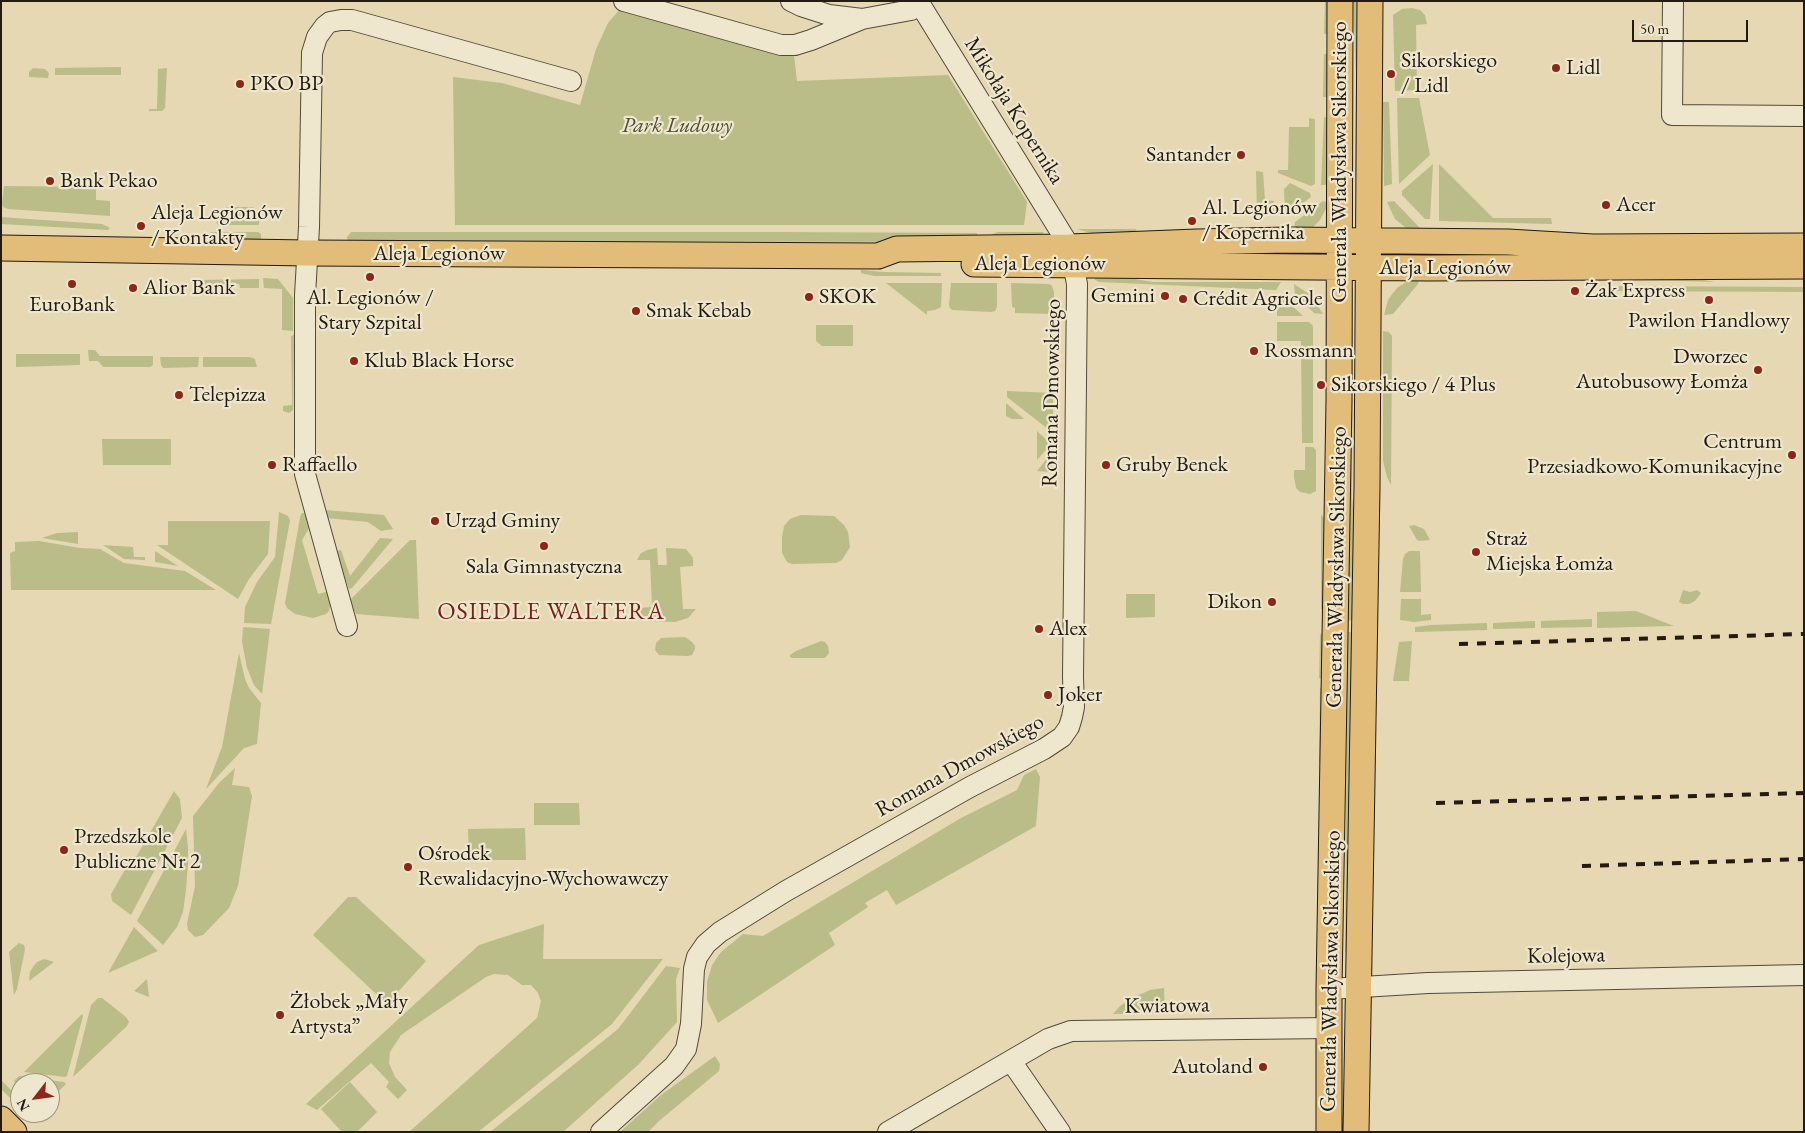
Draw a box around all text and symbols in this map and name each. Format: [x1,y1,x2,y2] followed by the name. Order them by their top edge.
[1635,10,1751,42] scale bar
[1640,19,1669,38] text: 50 m
[1327,21,1353,303] street label: Generała Władysława Sikorskiego
[958,33,1070,189] street label: Mikołaja Kopernika
[1401,48,1497,100] place label: Sikorskiego / Lidl
[1566,55,1601,81] place label: Lidl
[1550,62,1562,74] marker: Lidl
[1385,68,1397,80] marker: Sikorskiego / Lidl
[250,71,323,97] place label: PKO BP
[234,78,246,90] marker: PKO BP
[622,113,732,139] park label: Park Ludowy
[1146,142,1231,168] place label: Santander
[1235,149,1247,161] marker: Santander
[60,168,158,194] place label: Bank Pekao
[44,175,56,187] marker: Bank Pekao
[1616,192,1656,218] place label: Acer
[1202,195,1316,246] place label: Al. Legionów / Kopernika
[1600,199,1612,211] marker: Acer
[151,200,283,252] place label: Aleja Legionów / Kontakty
[1186,215,1198,227] marker: Al. Legionów / Kopernika
[135,220,147,232] marker: Aleja Legionów / Kontakty
[373,241,505,267] street label: Aleja Legionów
[974,251,1106,277] street label: Aleja Legionów
[1379,255,1511,281] street label: Aleja Legionów
[364,271,376,283] marker: Al. Legionów / Stary Szpital
[143,275,235,301] place label: Alior Bank
[66,278,78,290] marker: EuroBank
[1585,278,1685,304] place label: Żak Express
[127,282,139,294] marker: Alior Bank
[1091,283,1155,309] place label: Gemini
[819,284,876,310] place label: SKOK
[306,285,434,336] place label: Al. Legionów / Stary Szpital
[1569,285,1581,297] marker: Żak Express
[1193,286,1323,312] place label: Crédit Agricole
[1159,290,1171,302] marker: Gemini
[803,291,815,303] marker: SKOK
[29,292,115,318] place label: EuroBank
[1177,293,1189,305] marker: Crédit Agricole
[1703,294,1715,306] marker: Pawilon Handlowy
[646,298,751,324] place label: Smak Kebab
[1037,299,1067,487] street label: Romana Dmowskiego
[630,305,642,317] marker: Smak Kebab
[1628,308,1790,334] place label: Pawilon Handlowy
[1264,338,1354,364] place label: Rossmann
[1576,344,1748,396] place label: Dworzec Autobusowy Łomża
[1248,345,1260,357] marker: Rossmann
[364,348,514,374] place label: Klub Black Horse
[348,355,360,367] marker: Klub Black Horse
[1752,364,1764,376] marker: Dworzec Autobusowy Łomża
[1331,372,1496,398] place label: Sikorskiego / 4 Plus
[1315,379,1327,391] marker: Sikorskiego / 4 Plus
[189,382,266,408] place label: Telepizza
[173,389,185,401] marker: Telepizza
[1321,426,1353,708] street label: Generała Władysława Sikorskiego
[1527,429,1782,481] place label: Centrum Przesiadkowo-Komunikacyjne
[1786,449,1798,461] marker: Centrum Przesiadkowo-Komunikacyjne
[282,452,357,478] place label: Raffaello
[1116,452,1228,478] place label: Gruby Benek
[266,459,278,471] marker: Raffaello
[1100,459,1112,471] marker: Gruby Benek
[445,508,560,534] place label: Urząd Gminy
[429,515,441,527] marker: Urząd Gminy
[1486,526,1613,578] place label: Straż Miejska Łomża
[538,540,550,552] marker: Sala Gimnastyczna
[1470,546,1482,558] marker: Straż Miejska Łomża
[466,554,622,580] place label: Sala Gimnastyczna
[1207,589,1262,615] place label: Dikon
[1266,596,1278,608] marker: Dikon
[435,598,667,626] district label: OSIEDLE WALTERA
[1049,616,1087,642] place label: Alex
[1033,623,1045,635] marker: Alex
[1058,682,1102,708] place label: Joker
[1042,689,1054,701] marker: Joker
[871,709,1049,823] street label: Romana Dmowskiego
[74,824,200,876] place label: Przedszkole Publiczne Nr 2
[1315,830,1347,1112] street label: Generała Władysława Sikorskiego
[418,841,668,892] place label: Ośrodek Rewalidacyjno-Wychowawczy
[58,844,70,856] marker: Przedszkole Publiczne Nr 2
[402,861,414,873] marker: Ośrodek Rewalidacyjno-Wychowawczy
[1527,942,1605,970] street label: Kolejowa
[290,989,408,1040] place label: Żłobek „Mały Artysta”
[1124,992,1210,1020] street label: Kwiatowa
[274,1009,286,1021] marker: Żłobek „Mały Artysta”
[1172,1054,1253,1080] place label: Autoland
[1257,1061,1269,1073] marker: Autoland
[10,1073,60,1123] north arrow
[12,1096,34,1114] text: N

